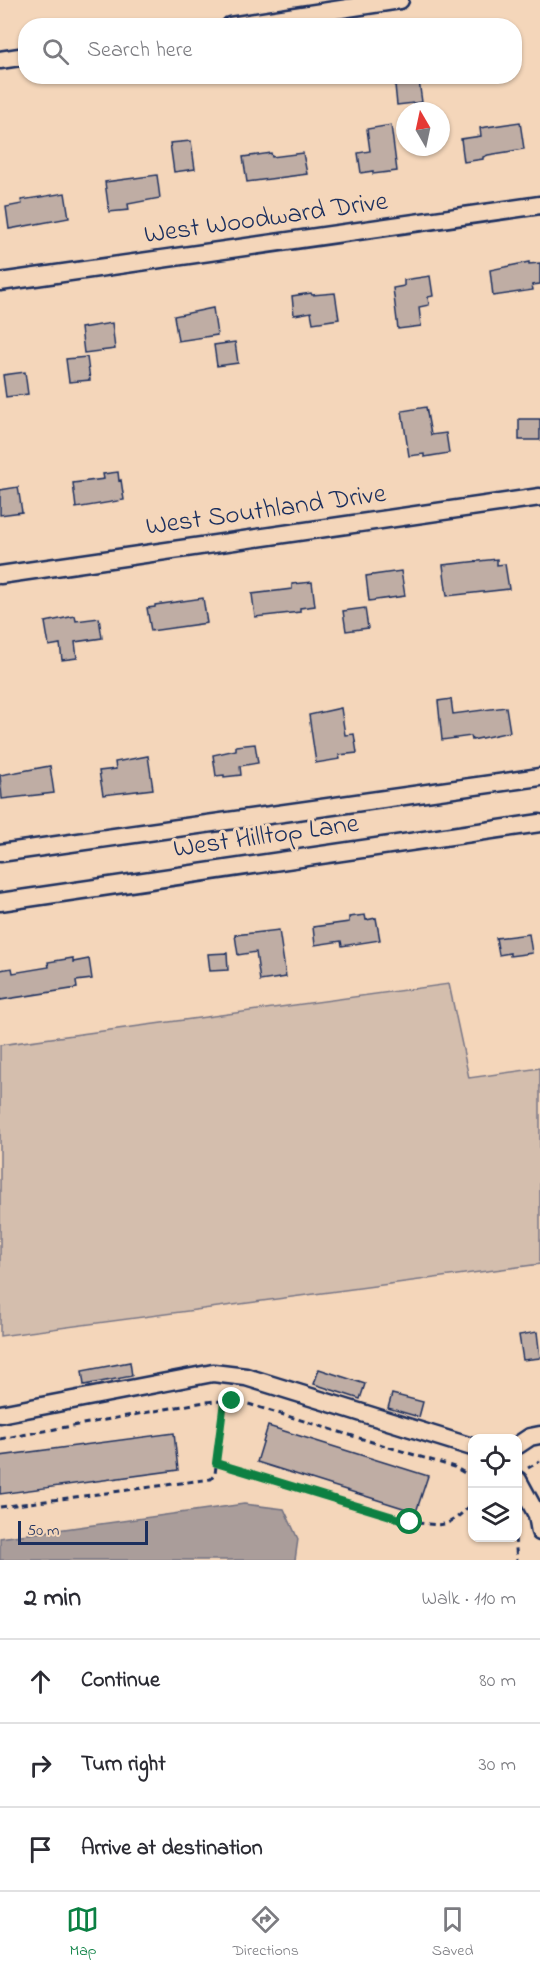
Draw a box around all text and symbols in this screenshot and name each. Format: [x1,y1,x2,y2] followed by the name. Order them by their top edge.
[18,18,522,84] search box
[39,35,72,68] icon: search
[87,35,192,67] text: Search here
[396,102,450,156] north arrow
[142,182,391,255] street label: West Woodward Drive
[143,475,389,547] street label: West Southland Drive
[171,805,362,869] street label: West Hilltop Lane
[218,1387,244,1413] route end
[468,1434,522,1542] map controls
[468,1434,522,1488] button: locate
[468,1488,522,1542] button: layers
[396,1508,422,1534] route start
[18,1518,148,1546] scale bar
[27,1519,59,1543] text: 50 m
[24,1580,81,1618] text: 2 min
[421,1585,516,1614] text: Walk · 110 m
[24,1665,57,1698] icon: ahead
[81,1665,160,1697] text: Continue
[479,1667,516,1696] text: 80 m
[24,1749,57,1782] icon: right
[81,1749,166,1781] text: Turn right
[479,1751,516,1780] text: 30 m
[24,1833,57,1866] icon: arrive
[81,1833,263,1865] text: Arrive at destination
[66,1903,99,1963] tab: Map
[232,1903,299,1963] tab: Directions
[432,1903,474,1963] tab: Saved

